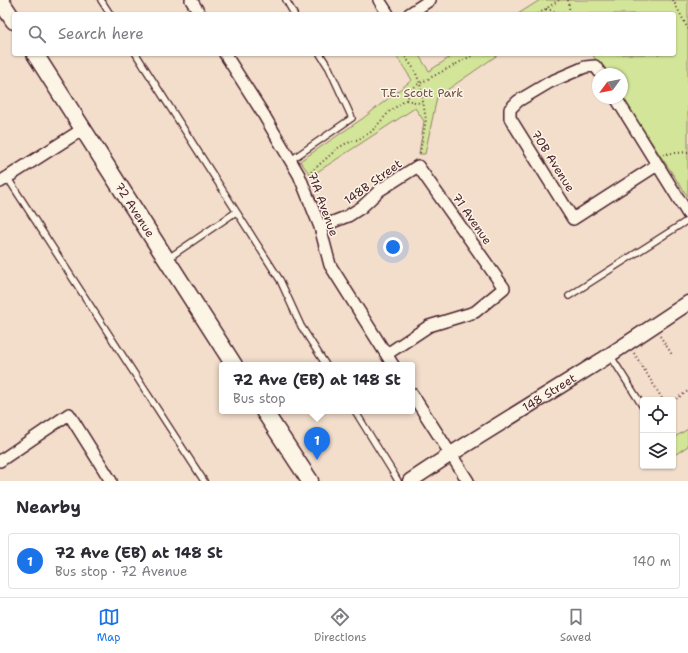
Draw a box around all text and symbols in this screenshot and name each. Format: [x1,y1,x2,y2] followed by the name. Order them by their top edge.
[12,12,676,56] search box
[26,23,48,45] icon: search
[58,24,144,44] text: Search here
[592,68,628,104] north arrow
[381,85,463,101] park label: T.E. Scott Park
[528,127,578,195] street label: 70B Avenue
[341,156,405,208] street label: 148B Street
[304,170,342,239] street label: 71A Avenue
[111,179,158,241] street label: 72 Avenue
[448,190,496,248] street label: 71 Avenue
[383,237,403,257] your location
[219,362,415,414] popup
[233,370,401,390] text: 72 Ave (EB) at 148 St
[520,370,579,416] street label: 148 Street
[233,390,286,407] text: Bus stop
[640,397,676,469] map controls
[640,397,676,433] button: locate
[304,427,330,460] pin: 1
[640,433,676,469] button: layers
[16,496,81,518] text: Nearby
[55,543,223,563] text: 72 Ave (EB) at 148 St
[27,553,33,570] text: 1
[632,553,671,570] text: 140 m
[55,563,187,580] text: Bus stop · 72 Avenue
[97,606,120,645] tab: Map
[314,606,366,645] tab: Directions
[560,606,591,645] tab: Saved

